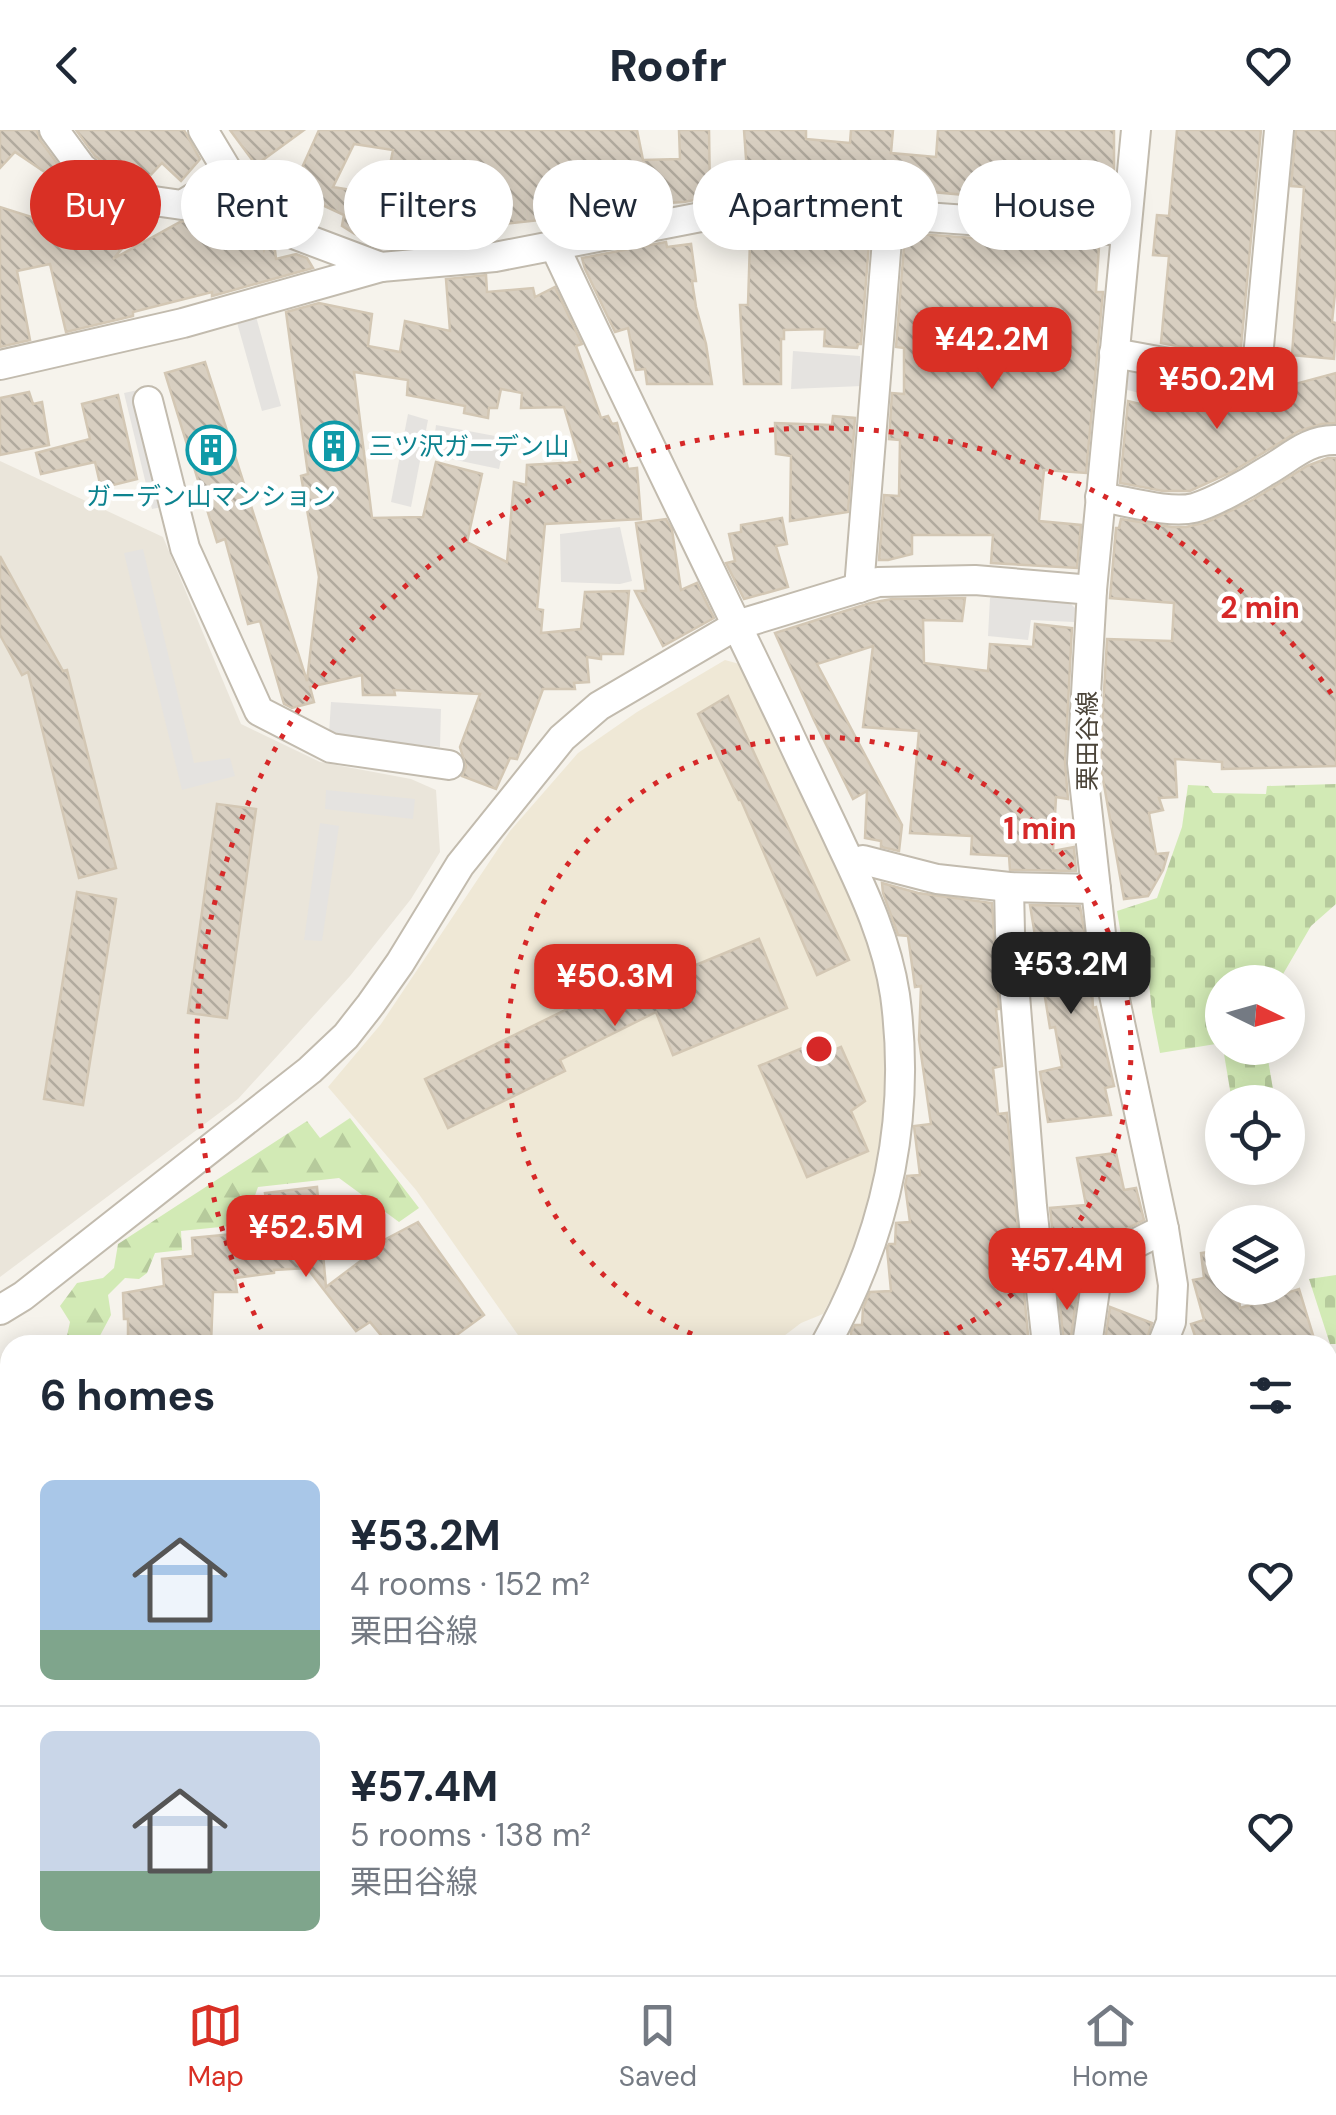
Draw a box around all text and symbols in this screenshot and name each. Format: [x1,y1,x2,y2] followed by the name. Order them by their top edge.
[609,36,727,95] text: Roofr
[40,38,95,93] icon: back
[1241,38,1296,93] icon: heart
[30,160,161,250] chip: Buy
[181,160,324,250] chip: Rent
[344,160,513,250] chip: Filters
[533,160,673,250] chip: New
[693,160,938,250] chip: Apartment
[958,160,1131,250] chip: House
[911,307,1073,392] pin: ¥42.2M
[935,318,1049,360] text: ¥42.2M
[1136,347,1298,432] pin: ¥50.2M
[1159,358,1275,400] text: ¥50.2M
[308,420,360,472] building icon: 三ツ沢ガーデン山
[185,424,237,476] building icon: ガーデン山マンション
[369,430,569,463] place label: 三ツ沢ガーデン山
[86,480,336,513] place label: ガーデン山マンション
[1220,588,1300,627] text: 2 min
[1071,691,1104,791] street label: 栗田谷線
[1004,809,1076,848] text: 1 min
[990,932,1152,1017] pin: ¥53.2M
[1014,943,1128,985] text: ¥53.2M
[534,944,696,1029] pin: ¥50.3M
[556,955,674,997] text: ¥50.3M
[1205,965,1305,1065] north arrow
[1205,965,1305,1305] map controls
[801,1031,837,1067] centre of rings
[1205,1085,1305,1185] button: locate
[225,1195,387,1280] pin: ¥52.5M
[1205,1205,1305,1305] button: layers
[248,1206,364,1248] text: ¥52.5M
[986,1228,1148,1313] pin: ¥57.4M
[1011,1239,1123,1281] text: ¥57.4M
[40,1368,215,1423] text: 6 homes
[1243,1368,1298,1423] icon: filters
[350,1508,501,1563] text: ¥53.2M
[120,1520,240,1640] icon: home
[1243,1553,1298,1608] icon: heart
[350,1563,590,1605] text: 4 rooms · 152 m²
[350,1610,478,1652] text: 栗田谷線
[350,1759,498,1814] text: ¥57.4M
[120,1771,240,1891] icon: home
[1243,1804,1298,1859] icon: heart
[350,1814,591,1856] text: 5 rooms · 138 m²
[350,1861,478,1903] text: 栗田谷線
[187,1998,244,2095] tab: Map
[619,1998,697,2095] tab: Saved
[1072,1998,1149,2095] tab: Home

